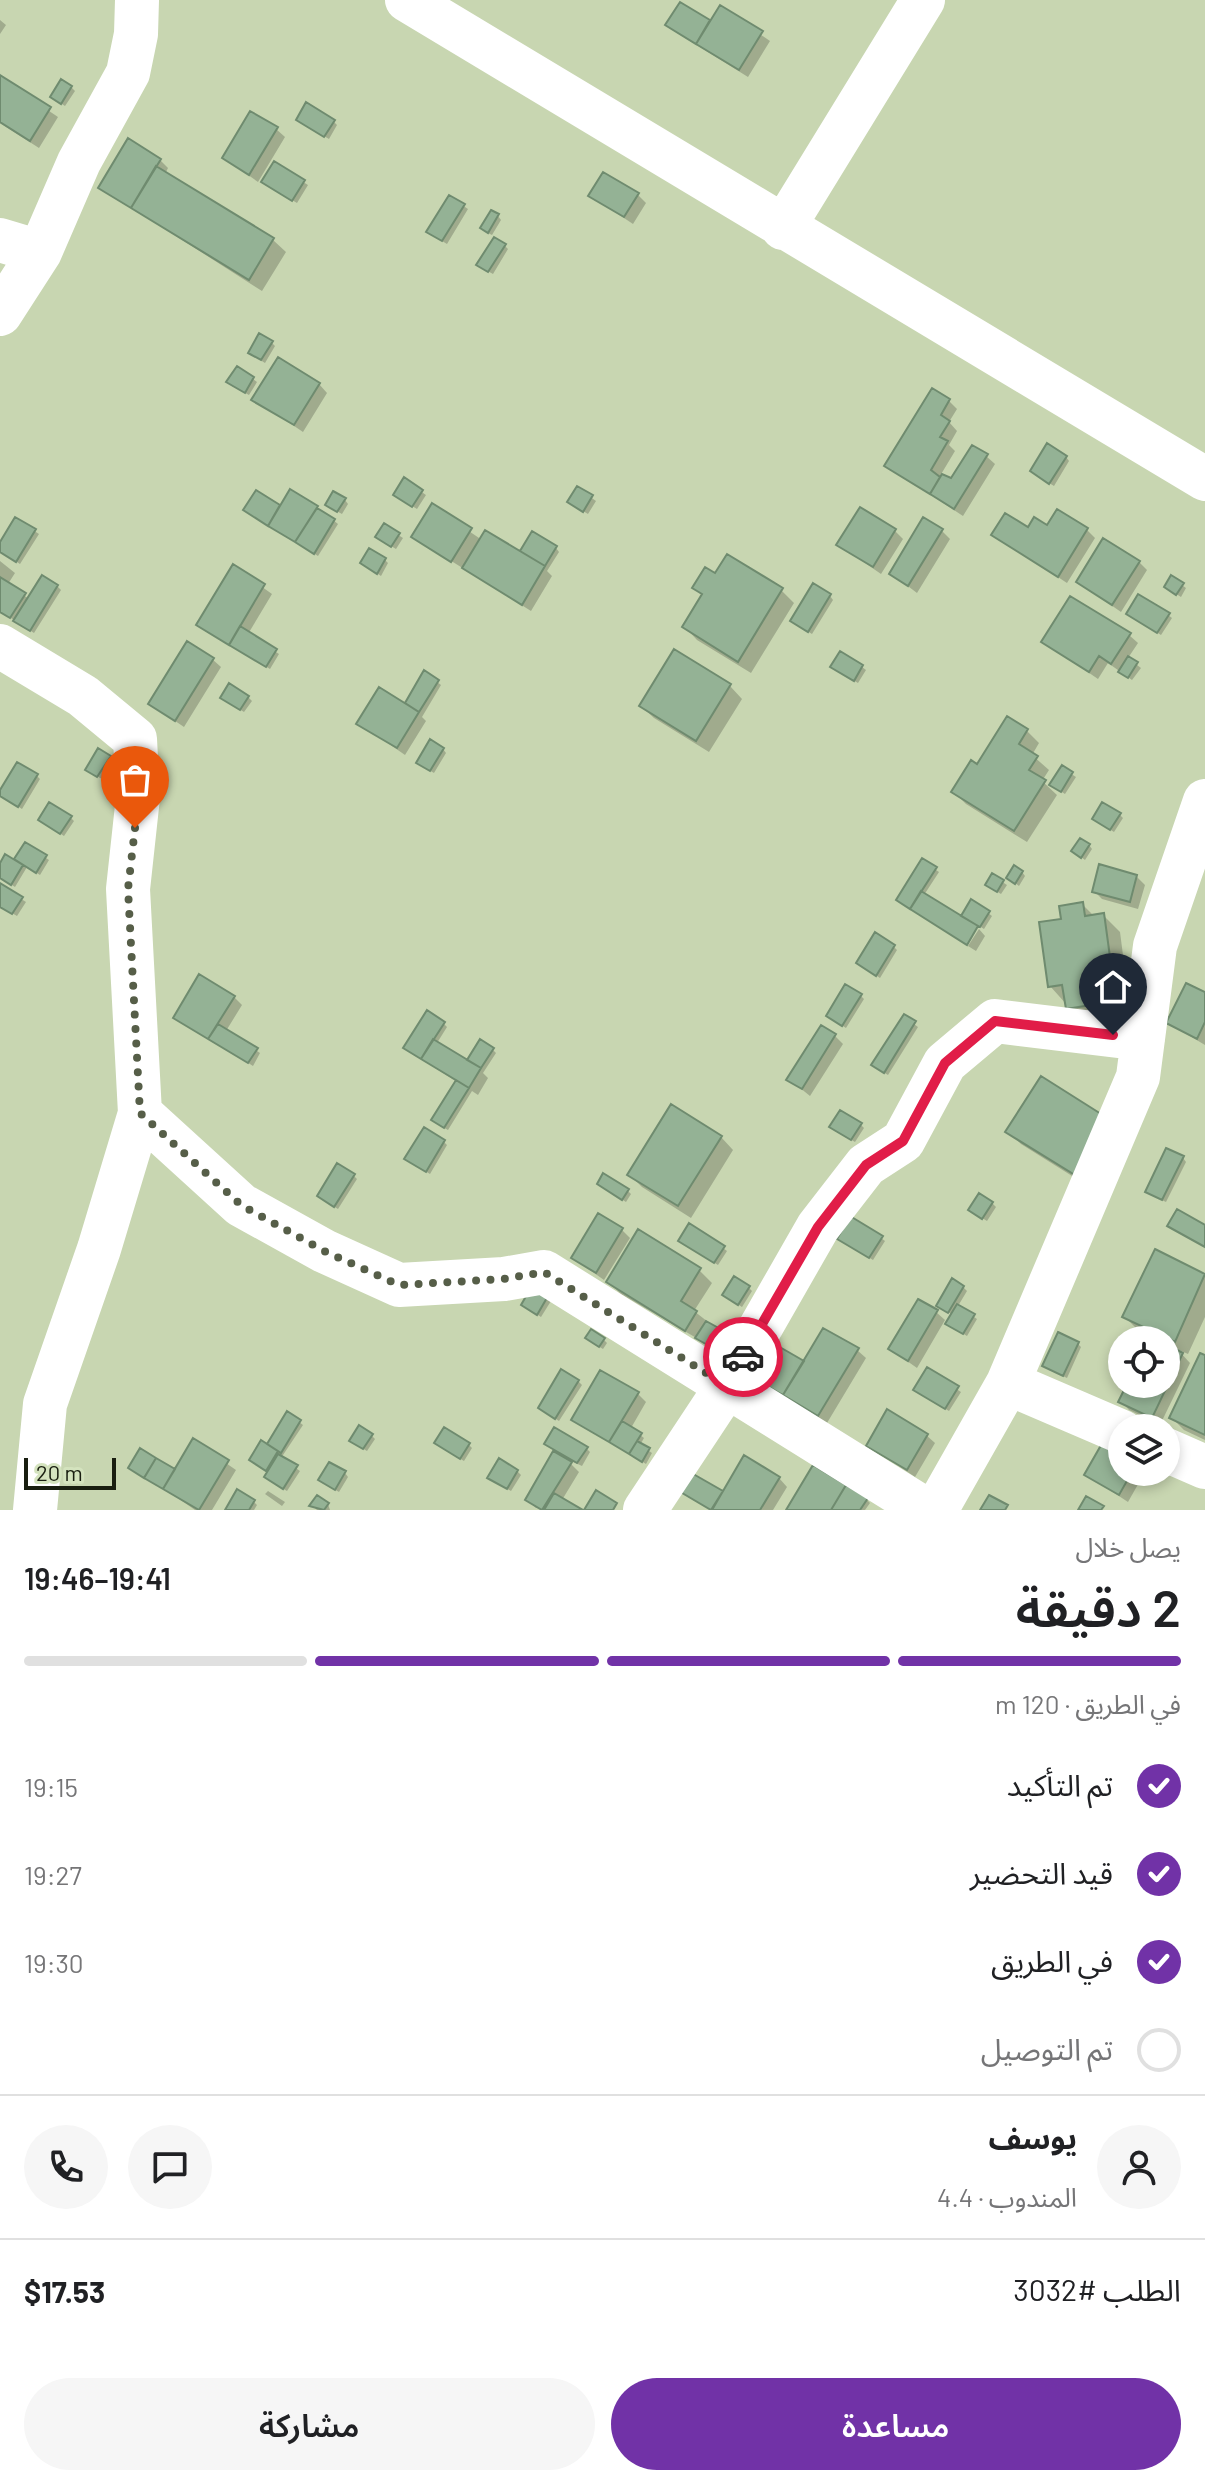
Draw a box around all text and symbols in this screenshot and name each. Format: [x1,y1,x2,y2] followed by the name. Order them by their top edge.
[101,746,169,828] pin
[113,758,157,802] icon: bag
[1079,953,1147,1035] pin
[1091,965,1135,1009] icon: home
[703,1317,783,1397] courier
[1108,1326,1180,1486] map controls
[1108,1326,1180,1398] button: locate
[721,1335,765,1379] icon: car
[1108,1414,1180,1486] button: layers
[24,1454,116,1490] scale bar
[36,1459,83,1485] text: 20 m
[1075,1531,1181,1562] text: يصل خلال
[24,1560,171,1596] text: 19:41–19:46
[1016,1575,1181,1637] text: 2 دقيقة
[995,1688,1181,1719] text: في الطريق · 120 m
[1137,1764,1181,1808] icon: check
[1007,1766,1113,1802] text: تم التأكيد
[24,1771,78,1802] text: 19:15
[1137,1852,1181,1896] icon: check
[970,1854,1113,1890] text: قيد التحضير
[24,1859,82,1890] text: 19:27
[1137,1940,1181,1984] icon: check
[991,1942,1113,1978] text: في الطريق
[24,1947,84,1978] text: 19:30
[981,2030,1113,2066] text: تم التوصيل
[989,2119,1077,2155] text: يوسف
[24,2125,108,2209] button: phone
[128,2125,212,2209] button: chat
[1097,2125,1181,2209] button: person
[937,2181,1077,2212] text: المندوب · 4.4
[1013,2271,1181,2307] text: الطلب #3032
[24,2273,105,2309] text: $17.53
[24,2378,595,2470] button: مشاركة
[611,2378,1181,2470] button: مساعدة

